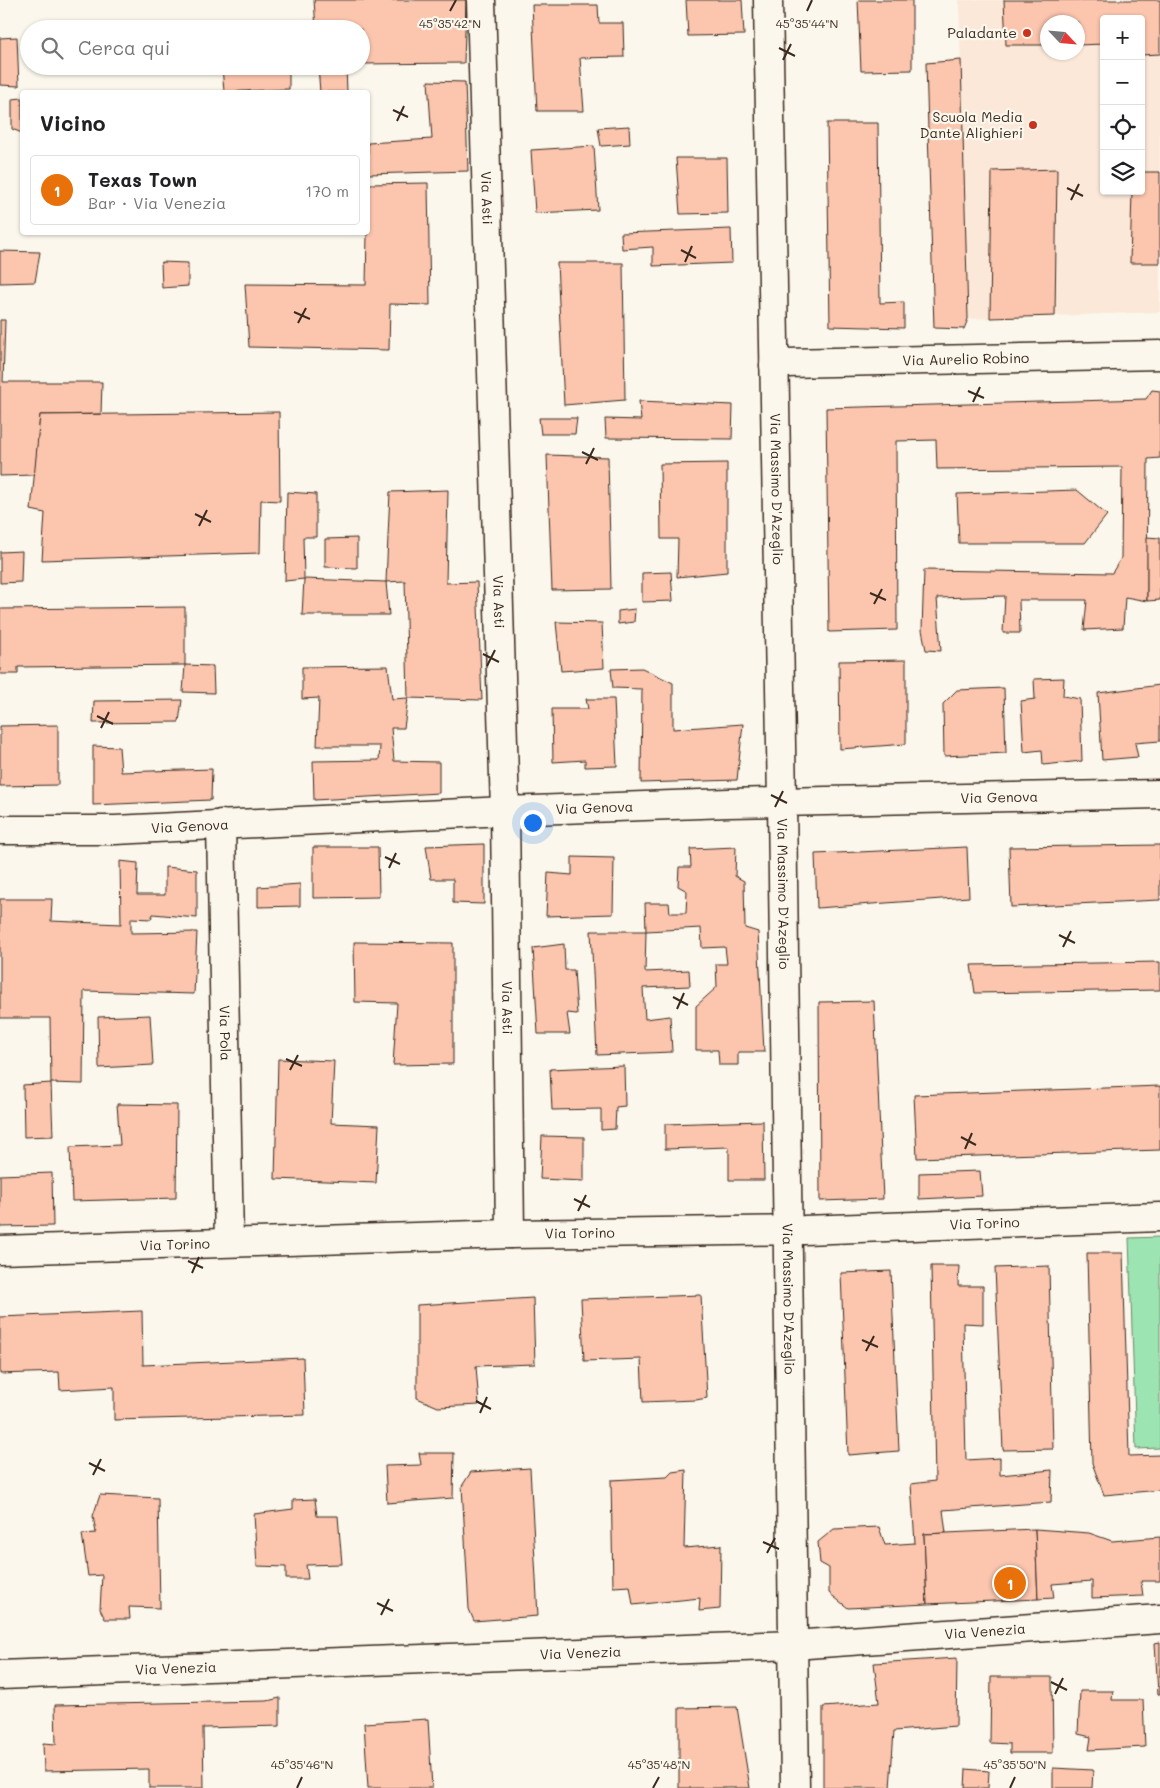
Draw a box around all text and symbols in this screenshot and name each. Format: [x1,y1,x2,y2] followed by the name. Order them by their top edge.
[419,15,481,31] text: 45°35'42"N
[776,15,838,31] text: 45°35'44"N
[1040,15,1085,60] north arrow
[1100,15,1145,195] map controls
[1100,15,1145,60] button: +
[20,20,370,75] search box
[947,23,1017,42] place label: Paladante
[1021,27,1033,39] marker: Paladante
[38,34,66,62] icon: search
[78,35,170,60] text: Cerca qui
[1100,60,1145,105] button: −
[1100,105,1145,150] button: locate
[920,107,1023,142] place label: Scuola Media Dante Alighieri
[40,109,105,136] text: Vicino
[1027,119,1039,131] marker: Scuola Media Dante Alighieri
[1100,150,1145,195] button: layers
[88,167,197,192] text: Texas Town
[477,171,498,225] street label: Via Asti
[53,180,61,201] text: 1
[305,180,349,201] text: 170 m
[88,192,226,213] text: Bar · Via Venezia
[902,348,1029,370] street label: Via Aurelio Robino
[766,413,788,565] street label: Via Massimo D'Azeglio
[489,575,510,629] street label: Via Asti
[960,787,1038,807] street label: Via Genova
[555,796,634,818] street label: Via Genova
[520,810,546,836] your location
[151,814,229,837] street label: Via Genova
[773,818,794,970] street label: Via Massimo D'Azeglio
[498,981,518,1034] street label: Via Asti
[215,1005,236,1061] street label: Via Pola
[949,1212,1020,1234] street label: Via Torino
[545,1223,615,1243] street label: Via Torino
[779,1223,800,1375] street label: Via Massimo D'Azeglio
[140,1233,210,1255] street label: Via Torino
[994,1564,1026,1602] pin: 1
[944,1619,1026,1643] street label: Via Venezia
[539,1642,622,1664] street label: Via Venezia
[135,1657,217,1679] street label: Via Venezia
[271,1756,333,1772] text: 45°35'46"N
[628,1756,690,1772] text: 45°35'48"N
[984,1756,1046,1772] text: 45°35'50"N

